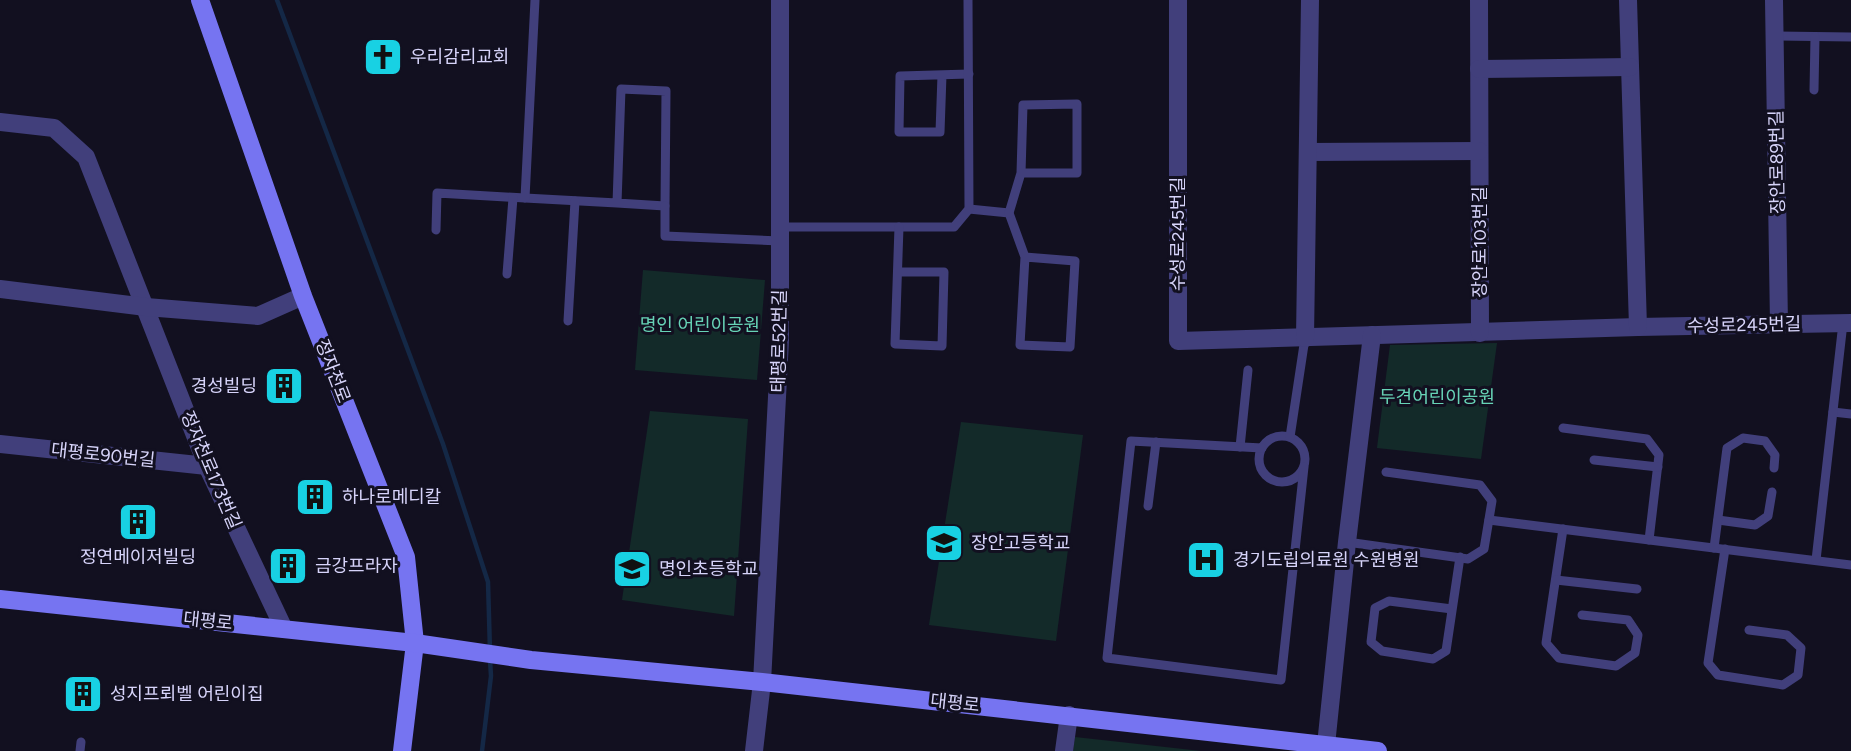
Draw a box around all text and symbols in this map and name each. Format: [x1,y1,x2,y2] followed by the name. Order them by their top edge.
[362,36,404,78] church icon: 우리감리교회
[410,46,509,68] place label: 우리감리교회
[1765,110,1789,214] street label: 장안로89번길
[1167,177,1189,291] street label: 수성로245번길
[1469,186,1491,298] street label: 장안로103번길
[767,289,791,393] street label: 태평로52번길
[1687,313,1801,337] street label: 수성로245번길
[640,314,760,336] park label: 명인 어린이공원
[311,336,355,406] street label: 정자천로
[263,365,305,407] building icon: 경성빌딩
[191,375,257,397] place label: 경성빌딩
[1379,386,1495,408] park label: 두견어린이공원
[176,408,246,532] street label: 정자천로173번길
[50,439,156,471] street label: 대평로90번길
[294,476,336,518] building icon: 하나로메디칼
[342,486,441,508] place label: 하나로메디칼
[117,501,159,543] building icon: 정연메이저빌딩
[923,522,965,564] school or university icon: 장안고등학교
[971,532,1070,554] place label: 장안고등학교
[1185,539,1227,581] hospital icon: 경기도립의료원 수원병원
[267,545,309,587] building icon: 금강프라자
[80,546,196,568] place label: 정연메이저빌딩
[611,548,653,590] school or university icon: 명인초등학교
[1233,549,1420,571] place label: 경기도립의료원 수원병원
[315,555,398,577] place label: 금강프라자
[659,558,758,580] place label: 명인초등학교
[182,607,234,635] street label: 대평로
[62,673,104,715] building icon: 성지프뢰벨 어린이집
[110,683,264,705] place label: 성지프뢰벨 어린이집
[929,689,981,717] street label: 대평로

